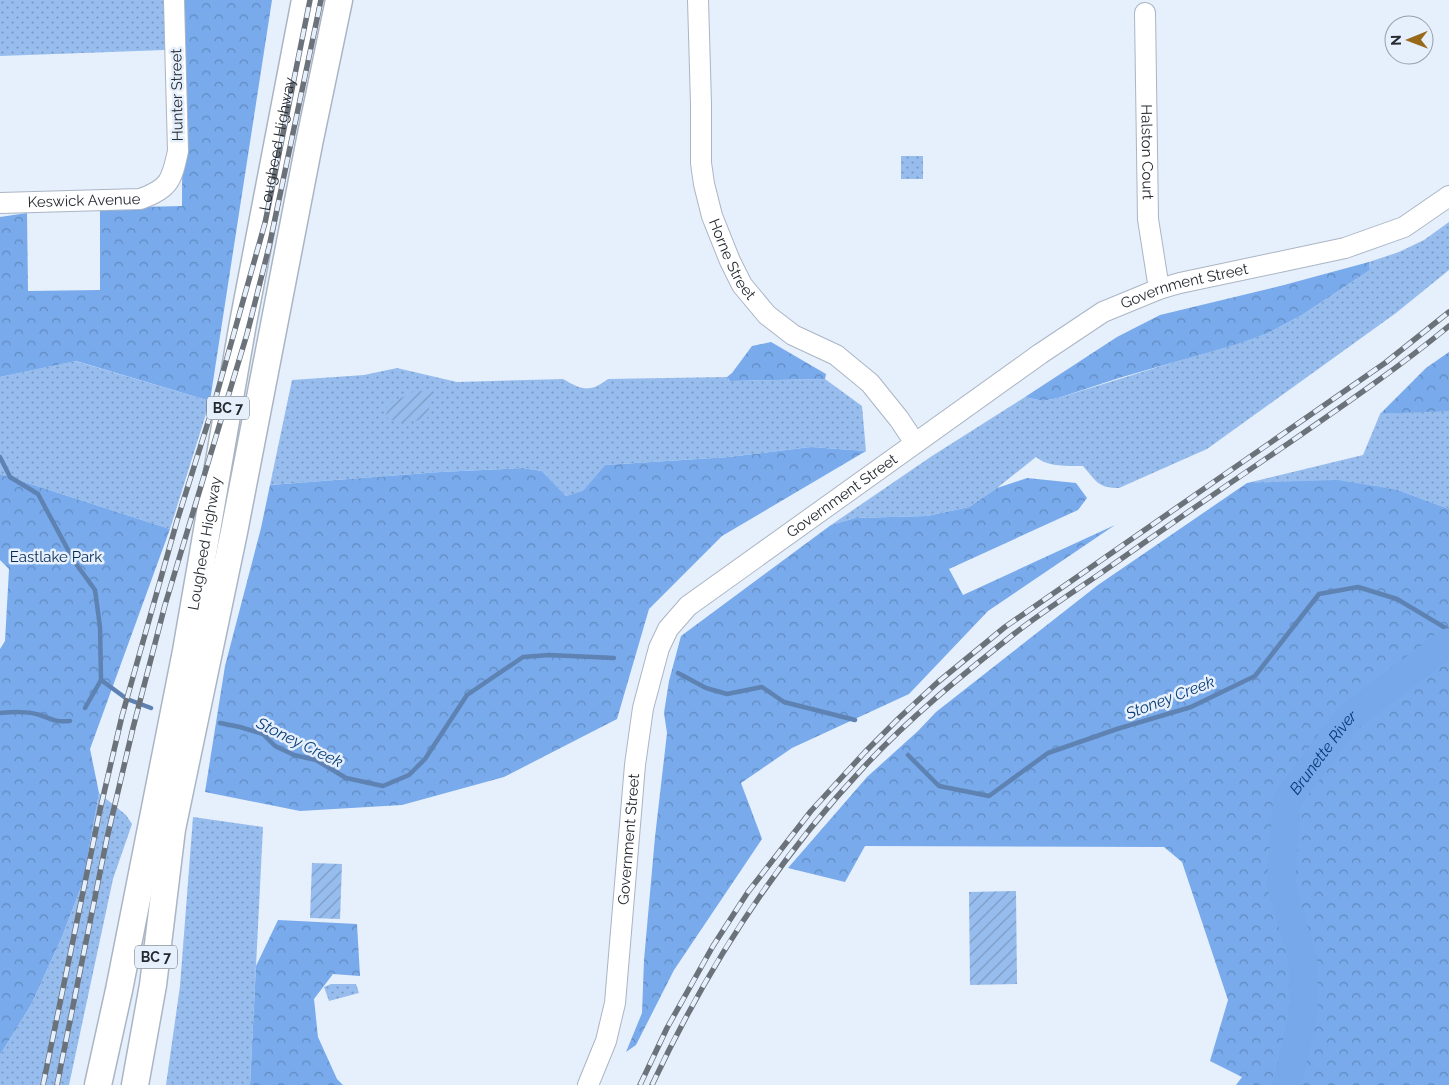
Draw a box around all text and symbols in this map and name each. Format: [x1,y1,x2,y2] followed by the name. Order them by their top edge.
[1384,15,1434,65] north arrow
[1388,35,1404,46] text: N
[167,49,187,141] street label: Hunter Street
[256,76,299,212] street label: Lougheed Highway
[1137,104,1157,200] street label: Halston Court
[27,190,141,211] street label: Keswick Avenue
[705,216,760,303] street label: Horne Street
[1118,260,1250,313] street label: Government Street
[207,396,249,419] road number: BC 7
[783,450,901,541] street label: Government Street
[184,475,225,612] street label: Lougheed Highway
[10,548,102,566] park label: Eastlake Park
[1122,672,1218,723] water label: Stoney Creek
[1286,706,1361,798] water label: Brunette River
[253,713,346,772] water label: Stoney Creek
[614,773,643,906] street label: Government Street
[135,946,177,969] road number: BC 7

